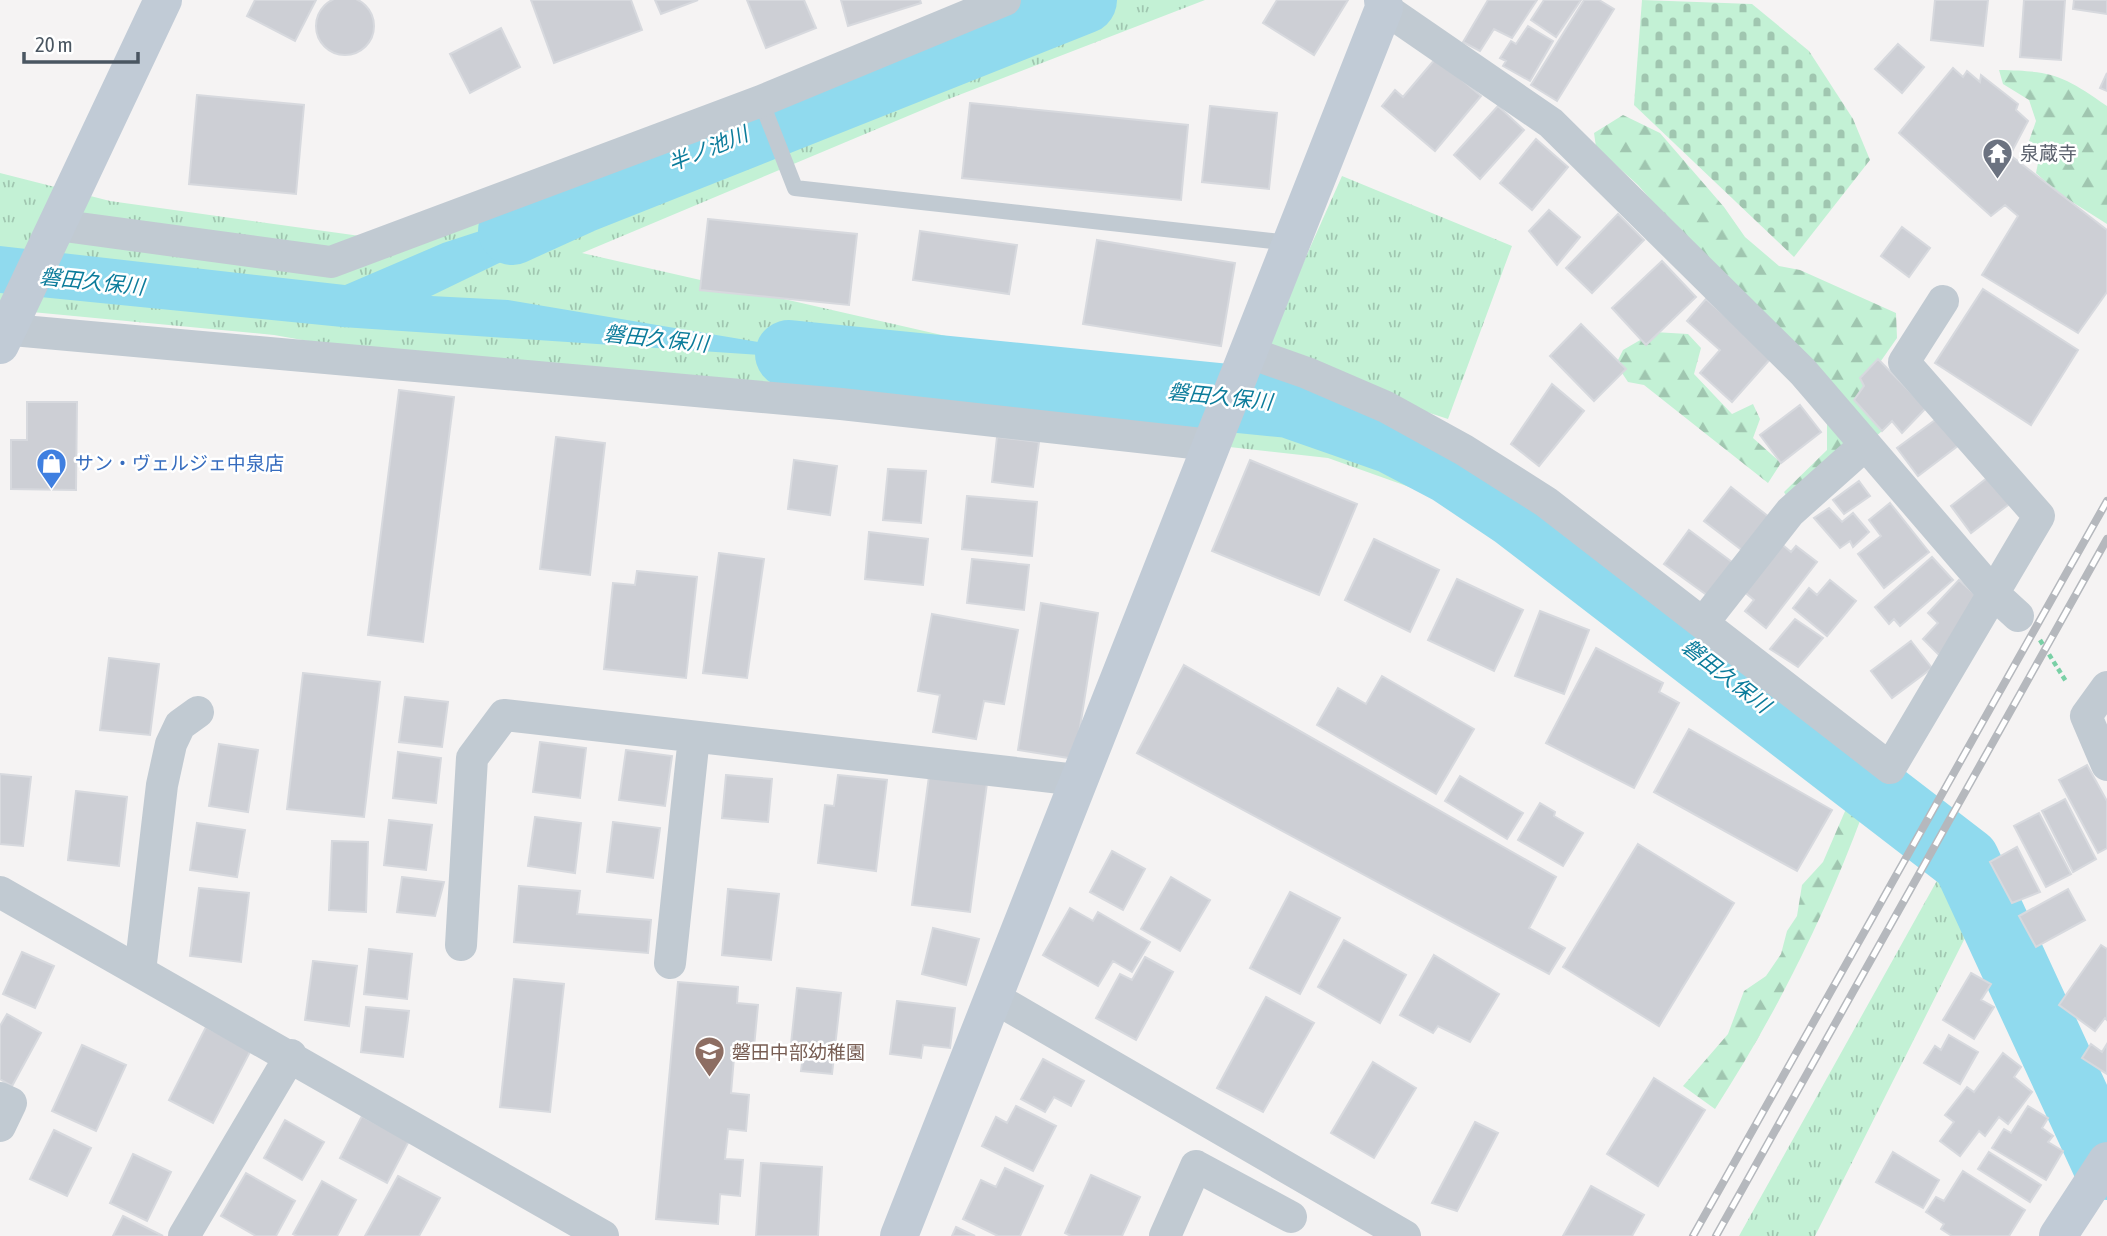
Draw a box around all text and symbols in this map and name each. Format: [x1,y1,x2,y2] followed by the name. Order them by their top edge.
[24,21,138,65] scale bar
[35,32,73,56] text: 20 m
[664,120,753,175] water label: 半ノ池川
[1980,136,2014,180] temple icon: 泉蔵寺
[2020,142,2077,164] place label: 泉蔵寺
[39,264,148,299] water label: 磐田久保川
[603,321,712,356] water label: 磐田久保川
[1167,379,1276,414] water label: 磐田久保川
[35,446,69,490] shop icon: サン・ヴェルジェ中泉店
[75,452,284,474] place label: サン・ヴェルジェ中泉店
[1678,633,1777,718] water label: 磐田久保川
[692,1035,726,1079] school or university icon: 磐田中部幼稚園
[732,1041,865,1063] place label: 磐田中部幼稚園

